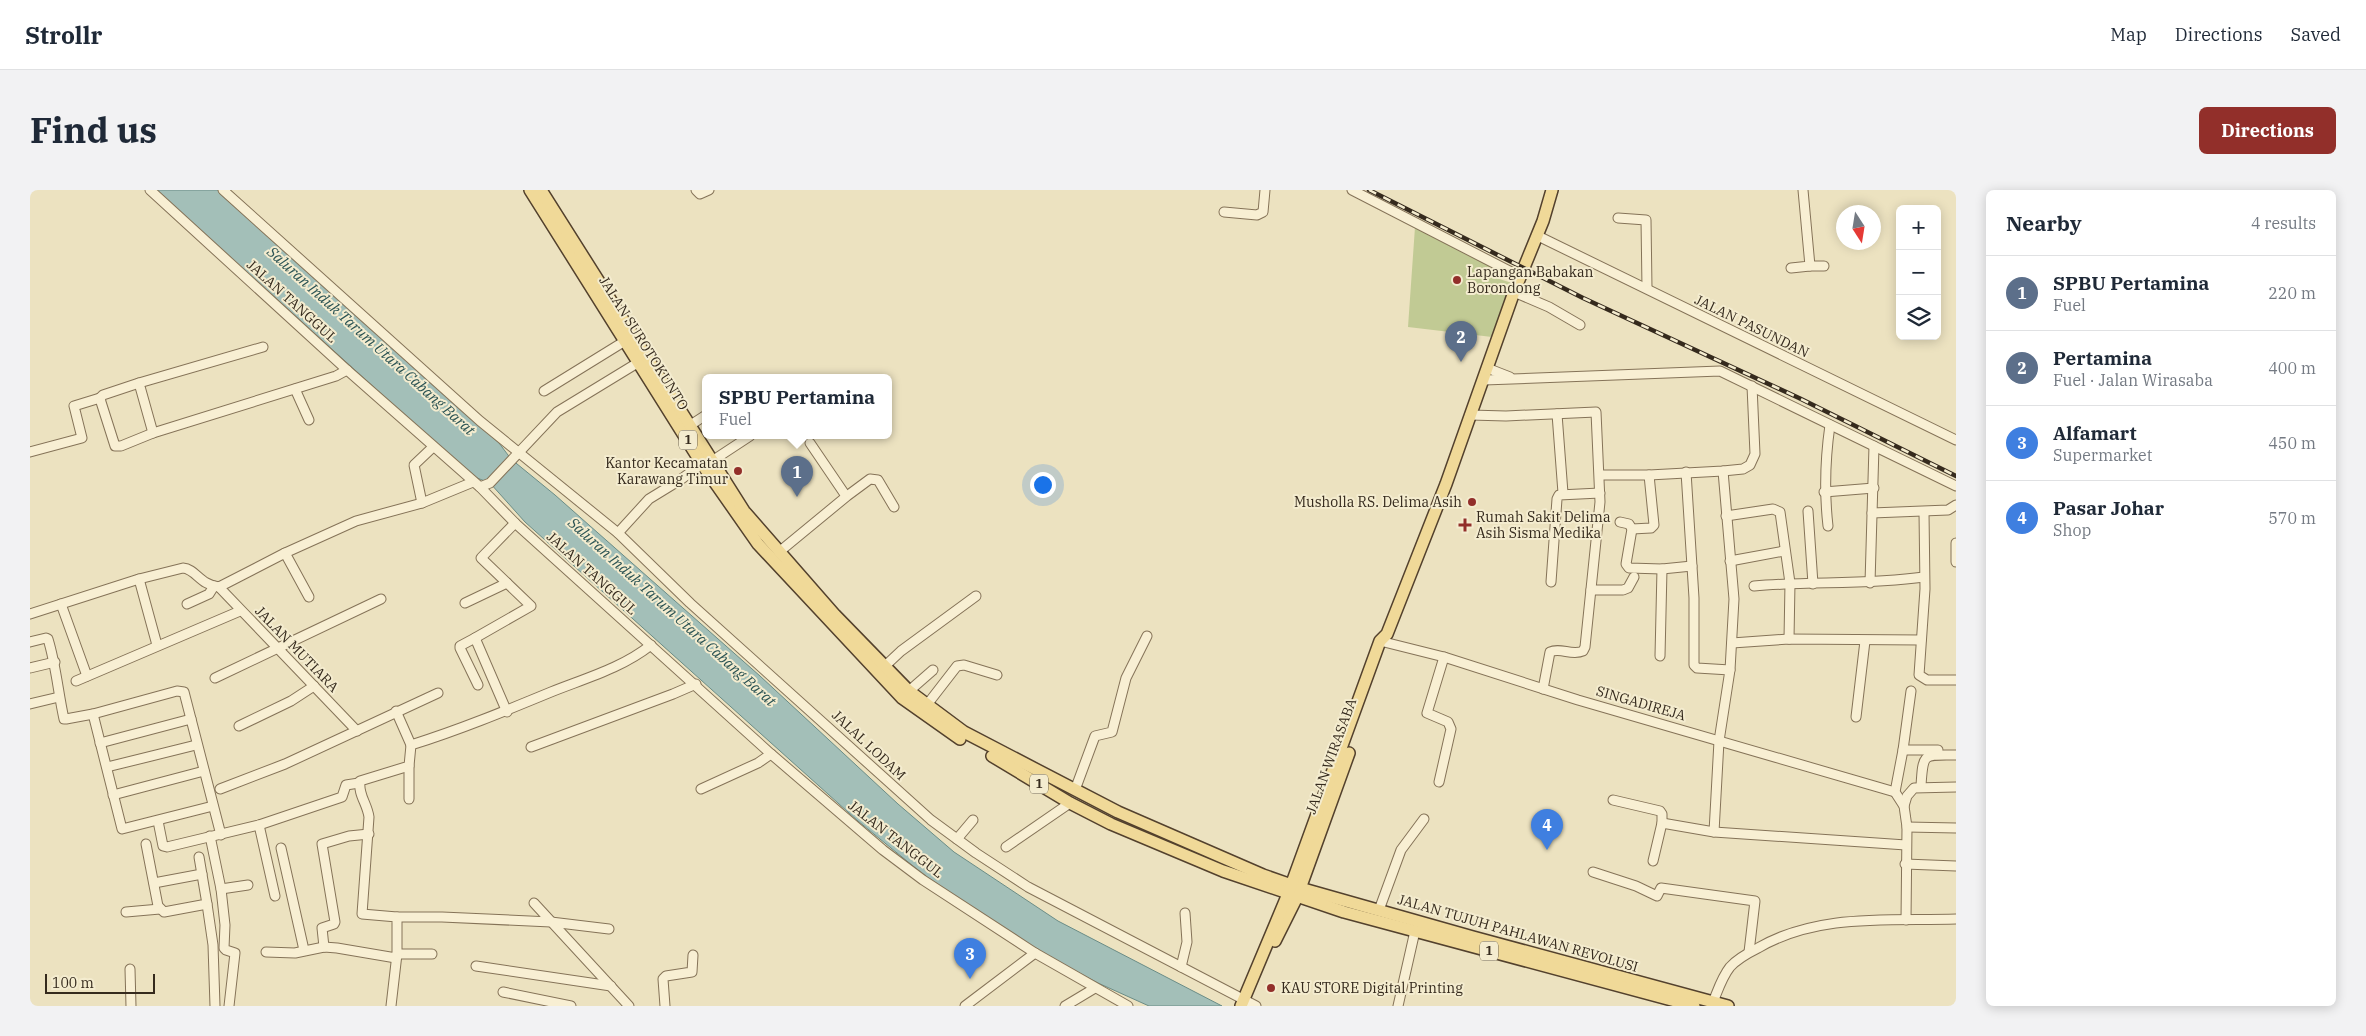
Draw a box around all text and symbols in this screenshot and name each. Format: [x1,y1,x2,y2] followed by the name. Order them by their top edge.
[25,19,102,51] text: Strollr
[2110,23,2147,46] text: Map
[2175,23,2263,46] text: Directions
[2291,23,2341,46] text: Saved
[30,107,157,153] text: Find us
[2199,107,2336,154] button: Directions
[1836,205,1881,250] north arrow
[1896,205,1941,340] map controls
[1896,205,1941,250] button: +
[2006,209,2082,237] text: Nearby
[2251,213,2316,233] text: 4 results
[263,241,480,440] water label: Saluran Induk Tarum Utara Cabang Barat
[1896,250,1941,295] button: −
[243,256,341,346] street label: JALAN TANGGUL
[1467,263,1594,297] place label: Lapangan Babakan Borondong
[2053,271,2209,295] text: SPBU Pertamina
[595,273,693,413] street label: JALAN SUROTOKUNTO
[1451,274,1463,286] marker: Lapangan Babakan Borondong
[2017,283,2027,303] text: 1
[2268,283,2316,303] text: 220 m
[1692,291,1812,362] street label: JALAN PASUNDAN
[1896,295,1941,340] button: layers
[2053,295,2086,315] text: Fuel
[1445,321,1477,362] pin: 2
[2053,346,2152,370] text: Pertamina
[2017,358,2027,378] text: 2
[2268,358,2316,378] text: 400 m
[2053,370,2213,390] text: Fuel · Jalan Wirasaba
[702,374,892,439] popup
[719,385,875,409] text: SPBU Pertamina
[719,409,752,429] text: Fuel
[2053,421,2137,445] text: Alfamart
[679,430,697,450] road number: 1
[2017,433,2027,453] text: 3
[2268,433,2316,453] text: 450 m
[2053,445,2152,465] text: Supermarket
[605,454,729,488] place label: Kantor Kecamatan Karawang Timur
[781,456,813,497] pin: 1
[732,465,744,477] marker: Kantor Kecamatan Karawang Timur
[1030,472,1056,498] your location
[1294,493,1462,511] place label: Musholla RS. Delima Asih
[1466,496,1478,508] marker: Musholla RS. Delima Asih
[2053,496,2164,520] text: Pasar Johar
[1476,508,1611,542] place label: Rumah Sakit Delima Asih Sisma Medika
[2017,508,2027,528] text: 4
[2268,508,2316,528] text: 570 m
[564,512,781,711] water label: Saluran Induk Tarum Utara Cabang Barat
[1458,518,1472,532] marker: Rumah Sakit Delima Asih Sisma Medika
[2053,520,2091,540] text: Shop
[543,528,641,618] street label: JALAN TANGGUL
[251,602,343,696] street label: JALAN MUTIARA
[1594,682,1688,724] street label: SINGADIREJA
[1302,695,1360,816] street label: JALAN WIRASABA
[828,706,910,784] street label: JALAL LODAM
[1030,774,1048,794] road number: 1
[845,796,947,882] street label: JALAN TANGGUL
[1531,809,1563,850] pin: 4
[1396,890,1640,976] street label: JALAN TUJUH PAHLAWAN REVOLUSI
[954,938,986,979] pin: 3
[1480,941,1498,960] road number: 1
[45,971,155,994] scale bar
[52,974,94,992] text: 100 m
[1281,979,1463,997] place label: KAU STORE Digital Printing
[1265,982,1277,994] marker: KAU STORE Digital Printing

